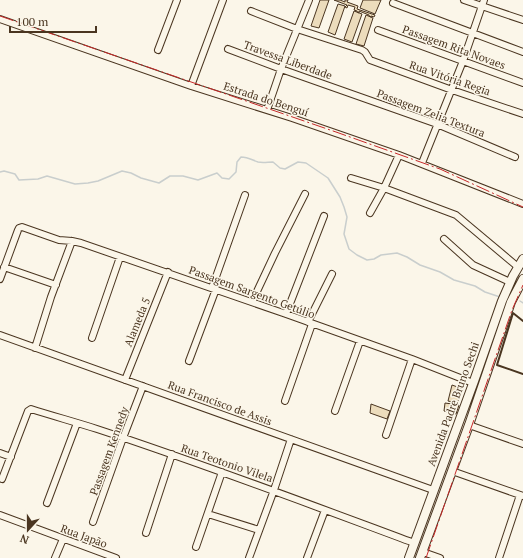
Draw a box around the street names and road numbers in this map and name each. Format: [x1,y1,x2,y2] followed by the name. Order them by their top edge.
[401,22,508,72] street label: Passagem Rita Novaes
[242,37,335,83] street label: Travessa Liberdade
[408,58,493,99] street label: Rua Vitória Regia
[222,79,311,120] street label: Estrada do Benguí
[375,86,488,140] street label: Passagem Zelia Textura
[187,263,317,321] street label: Passagem Sargento Getúlio
[121,295,153,349] street label: Alameda 5
[424,340,482,468] street label: Avenida Padre Bruno Sechi
[166,378,274,428] street label: Rua Francisco de Assis
[87,404,132,497] street label: Passagem Kennedy
[179,441,275,485] street label: Rua Teotonio Vilela
[59,521,109,551] street label: Rua Japão

